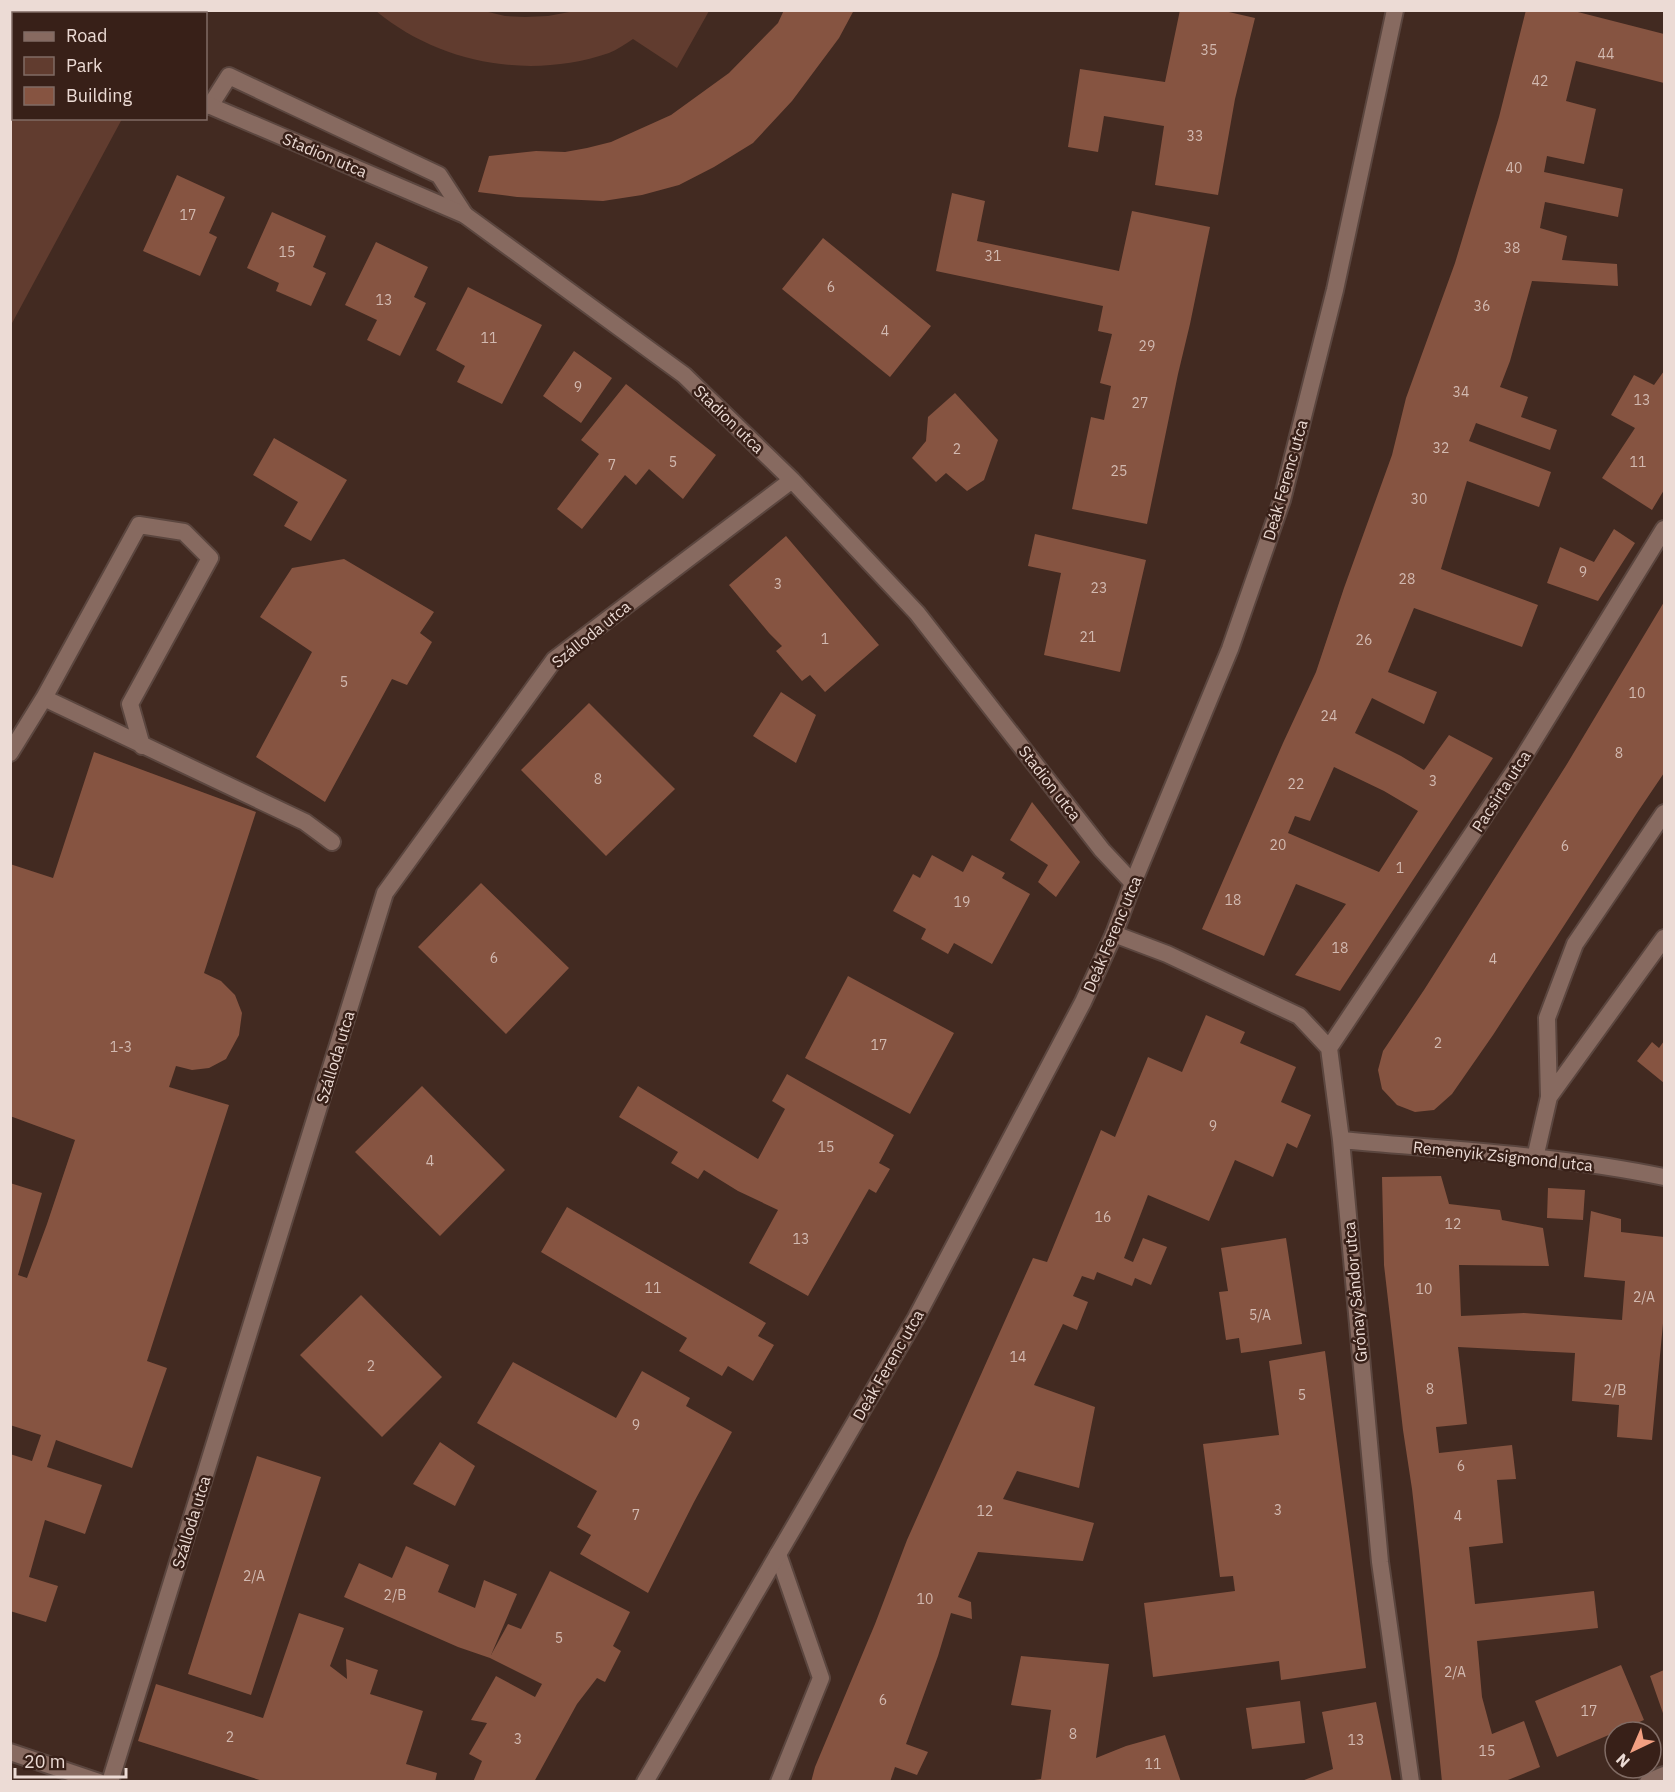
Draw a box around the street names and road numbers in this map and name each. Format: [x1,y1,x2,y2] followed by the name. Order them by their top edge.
[280,128,371,182] street label: Stadion utca
[690,381,769,458] street label: Stadion utca
[1258,417,1312,543] street label: Deák Ferenc utca
[548,596,635,672] street label: Szálloda utca
[1014,741,1086,825] street label: Stadion utca
[1467,746,1535,835] street label: Pacsirta utca
[1079,872,1146,995] street label: Deák Ferenc utca
[311,1008,359,1106] street label: Szálloda utca
[1412,1137,1594,1175] street label: Remenyik Zsigmond utca
[1339,1220,1371,1363] street label: Grónay Sándor utca
[848,1306,928,1424] street label: Deák Ferenc utca
[167,1473,215,1571] street label: Szálloda utca

